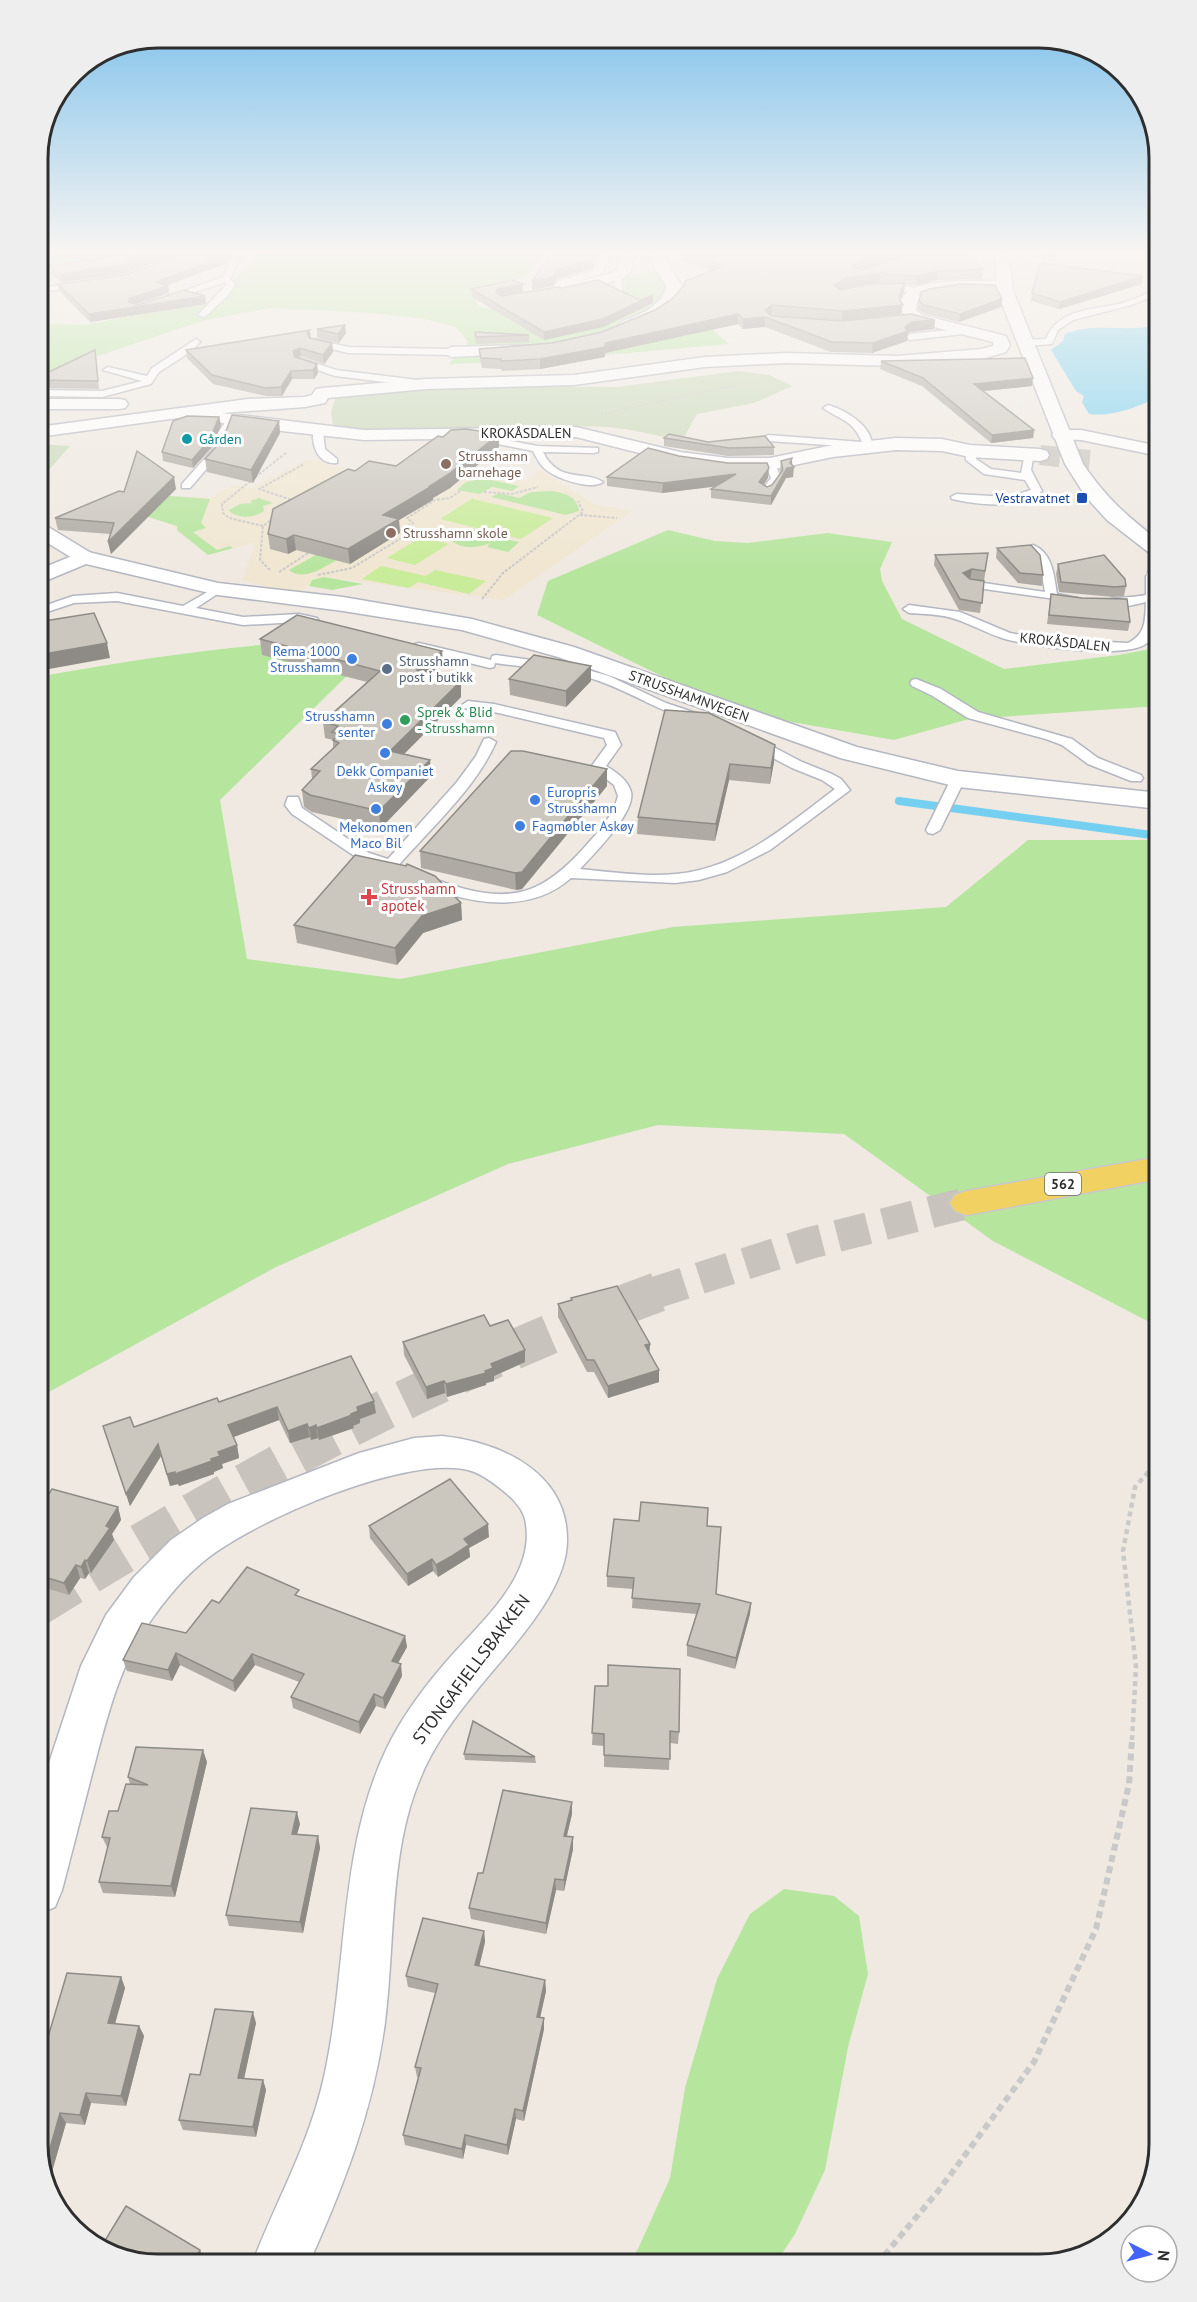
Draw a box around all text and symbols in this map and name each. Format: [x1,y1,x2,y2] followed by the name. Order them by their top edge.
[481,424,571,442] street label: KROKÅSDALEN
[199,430,242,448] place label: Gården
[180,432,194,446] marker: Gården
[458,447,528,481] place label: Strusshamn barnehage
[439,457,453,471] marker: Strusshamn barnehage
[994,489,1070,507] place label: Vestravatnet
[1075,491,1089,505] marker: Vestravatnet
[403,524,508,542] place label: Strusshamn skole
[384,526,398,540] marker: Strusshamn skole
[1019,628,1111,656] street label: KROKÅSDALEN
[270,642,340,676] place label: Rema 1000 Strusshamn
[345,652,359,666] marker: Rema 1000 Strusshamn
[399,652,473,686] place label: Strusshamn post i butikk
[380,662,394,676] marker: Strusshamn post i butikk
[626,666,752,726] street label: STRUSSHAMNVEGEN
[417,703,495,737] place label: Sprek & Blid - Strusshamn
[305,707,375,741] place label: Strusshamn senter
[398,713,412,727] marker: Sprek & Blid - Strusshamn
[380,717,394,731] marker: Strusshamn senter
[378,746,392,760] marker: Dekk Companiet Askøy
[336,762,434,796] place label: Dekk Companiet Askøy
[547,783,617,817] place label: Europris Strusshamn
[528,793,542,807] marker: Europris Strusshamn
[369,802,383,816] marker: Mekonomen Maco Bil
[532,817,634,835] place label: Fagmøbler Askøy
[339,818,413,852] place label: Mekonomen Maco Bil
[513,819,527,833] marker: Fagmøbler Askøy
[381,879,456,915] place label: Strusshamn apotek
[362,890,376,904] marker: Strusshamn apotek
[1045,1173,1081,1195] road number: 562
[407,1589,535,1749] street label: STONGAFJELLSBAKKEN
[1119,2224,1179,2284] north arrow
[1153,2249,1174,2262] text: N

